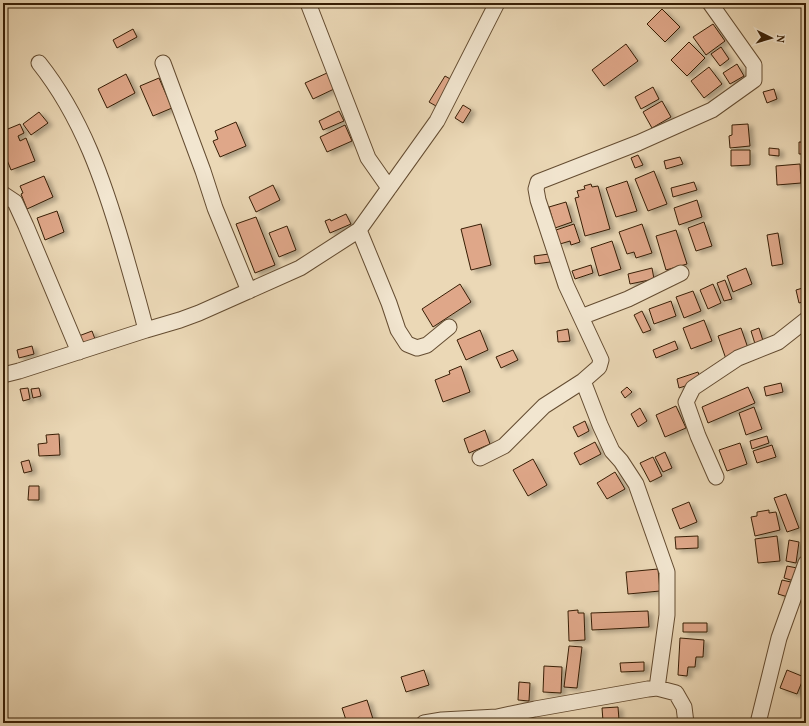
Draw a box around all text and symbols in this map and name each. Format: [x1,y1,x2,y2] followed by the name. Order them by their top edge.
[751,18,791,58] north arrow
[772,34,787,43] text: N

